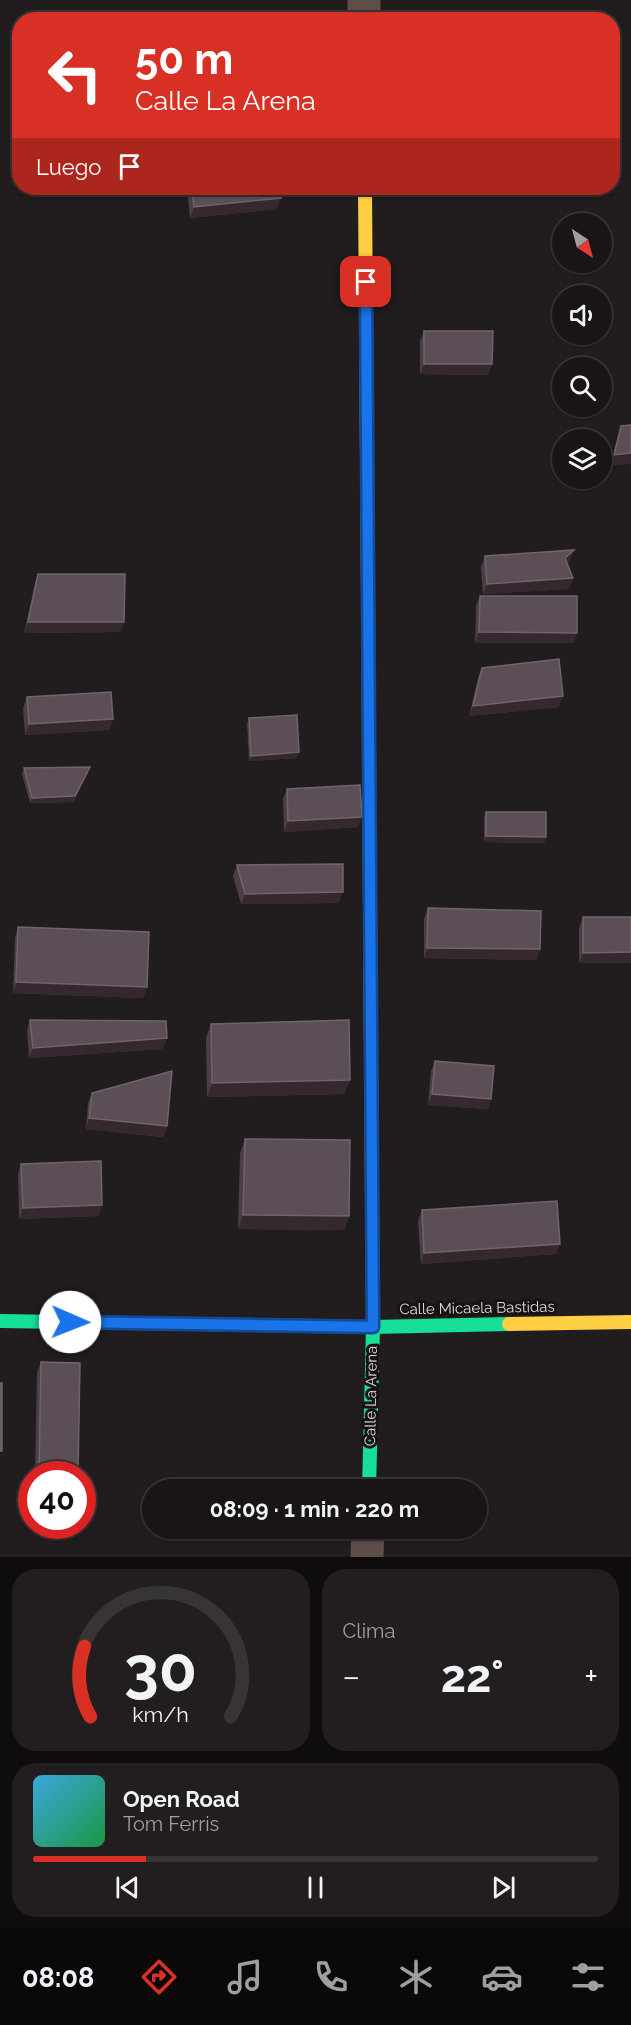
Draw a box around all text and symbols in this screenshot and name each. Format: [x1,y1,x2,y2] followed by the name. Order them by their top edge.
[135,35,233,84] text: 50 m
[36,36,114,114] icon: left
[135,85,316,116] text: Calle La Arena
[113,150,146,183] icon: arrive
[36,154,101,180] text: Luego
[552,213,612,273] north arrow
[552,213,612,489] map controls
[340,256,391,307] pin
[349,265,382,298] icon: arrive
[552,285,612,345] button: sound
[552,357,612,417] button: search
[552,429,612,489] button: layers
[38,1290,102,1354] position arrow
[399,1298,555,1318] street label: Calle Micaela Bastidas
[361,1346,381,1446] street label: Calle La Arena
[18,1461,96,1539] speed limit sign: 40
[210,1496,419,1522] text: 08:09 · 1 min · 220 m
[343,1619,395,1643] text: Clima
[124,1632,197,1706] text: 30
[441,1650,504,1703] text: 22°
[343,1657,360,1696] text: −
[584,1657,598,1696] text: +
[132,1702,189,1727] text: km/h
[123,1786,240,1812] text: Open Road
[123,1812,219,1836] text: Tom Ferris
[111,1871,144,1904] icon: previous
[299,1871,332,1904] icon: pause
[487,1871,520,1904] icon: next
[138,1956,180,1998] icon: directions
[224,1956,266,1998] icon: music
[310,1956,352,1998] icon: phone
[395,1956,437,1998] icon: climate
[481,1956,523,1998] icon: car
[567,1956,609,1998] icon: filters
[22,1962,94,1993] text: 08:08

